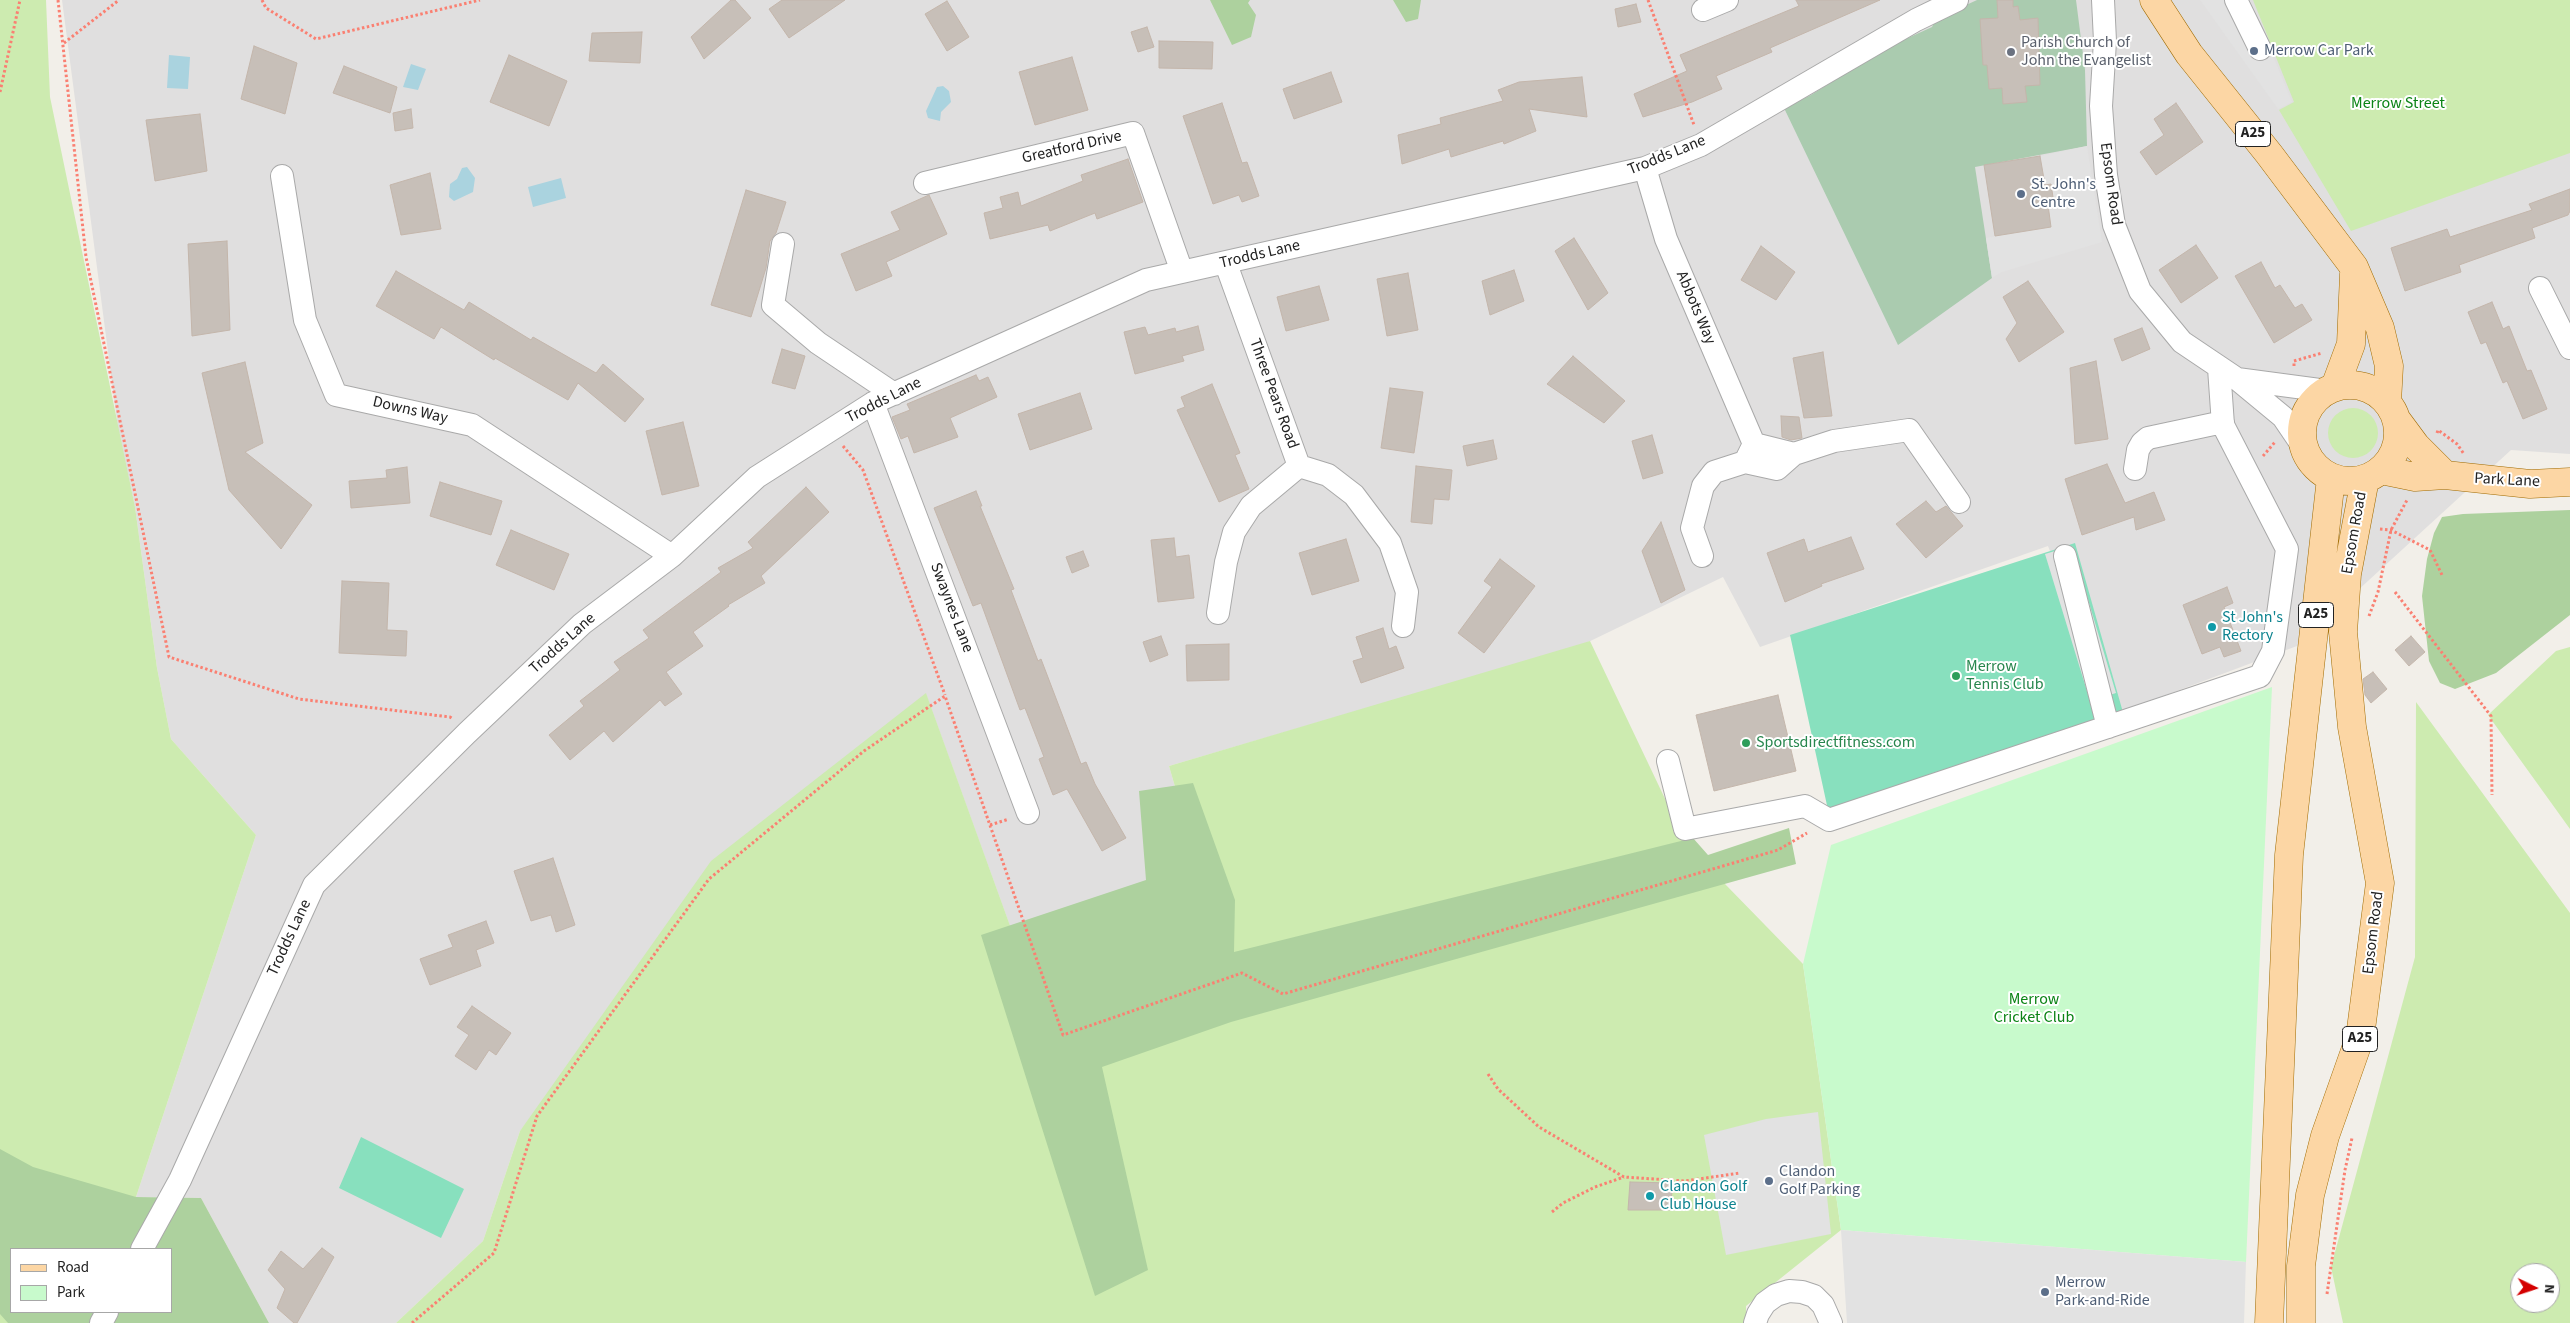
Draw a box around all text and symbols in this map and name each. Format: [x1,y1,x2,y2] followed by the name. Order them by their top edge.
[2021,33,2151,71] place label: Parish Church of John the Evangelist
[2264,41,2374,61] place label: Merrow Car Park
[2248,45,2260,57] marker: Merrow Car Park
[2005,46,2017,58] marker: Parish Church of John the Evangelist
[2351,94,2445,114] park label: Merrow Street
[2236,122,2270,146] road number: A25
[1020,127,1124,169] street label: Greatford Drive
[1625,132,1709,180] street label: Trodds Lane
[2095,141,2125,227] street label: Epsom Road
[2031,175,2096,213] place label: St. John's Centre
[2015,188,2027,200] marker: St. John's Centre
[1218,236,1302,274] street label: Trodds Lane
[1671,268,1719,348] street label: Abbots Way
[1244,336,1302,452] street label: Three Pears Road
[843,374,925,428] street label: Trodds Lane
[371,393,449,429] street label: Downs Way
[2474,470,2540,492] street label: Park Lane
[2338,490,2372,576] street label: Epsom Road
[925,560,977,656] street label: Swaynes Lane
[2298,602,2334,628] road number: A25
[2222,608,2283,646] place label: St John's Rectory
[526,609,600,679] street label: Trodds Lane
[2206,621,2218,633] marker: St John's Rectory
[1966,657,2044,695] place label: Merrow Tennis Club
[1950,670,1962,682] marker: Merrow Tennis Club
[1756,733,1915,753] place label: Sportsdirectfitness.com
[1740,737,1752,749] marker: Sportsdirectfitness.com
[2359,890,2389,976] street label: Epsom Road
[264,897,316,979] street label: Trodds Lane
[1994,990,2074,1028] park label: Merrow Cricket Club
[2342,1026,2378,1052] road number: A25
[1779,1162,1860,1200] place label: Clandon Golf Parking
[1763,1175,1775,1187] marker: Clandon Golf Parking
[1660,1177,1747,1215] place label: Clandon Golf Club House
[1644,1190,1656,1202] marker: Clandon Golf Club House
[10,1248,172,1313] legend
[57,1257,89,1278] text: Road
[2510,1263,2560,1313] north arrow
[2055,1273,2150,1311] place label: Merrow Park-and-Ride
[57,1282,85,1303] text: Park
[2539,1284,2559,1294] text: N
[2039,1286,2051,1298] marker: Merrow Park-and-Ride

